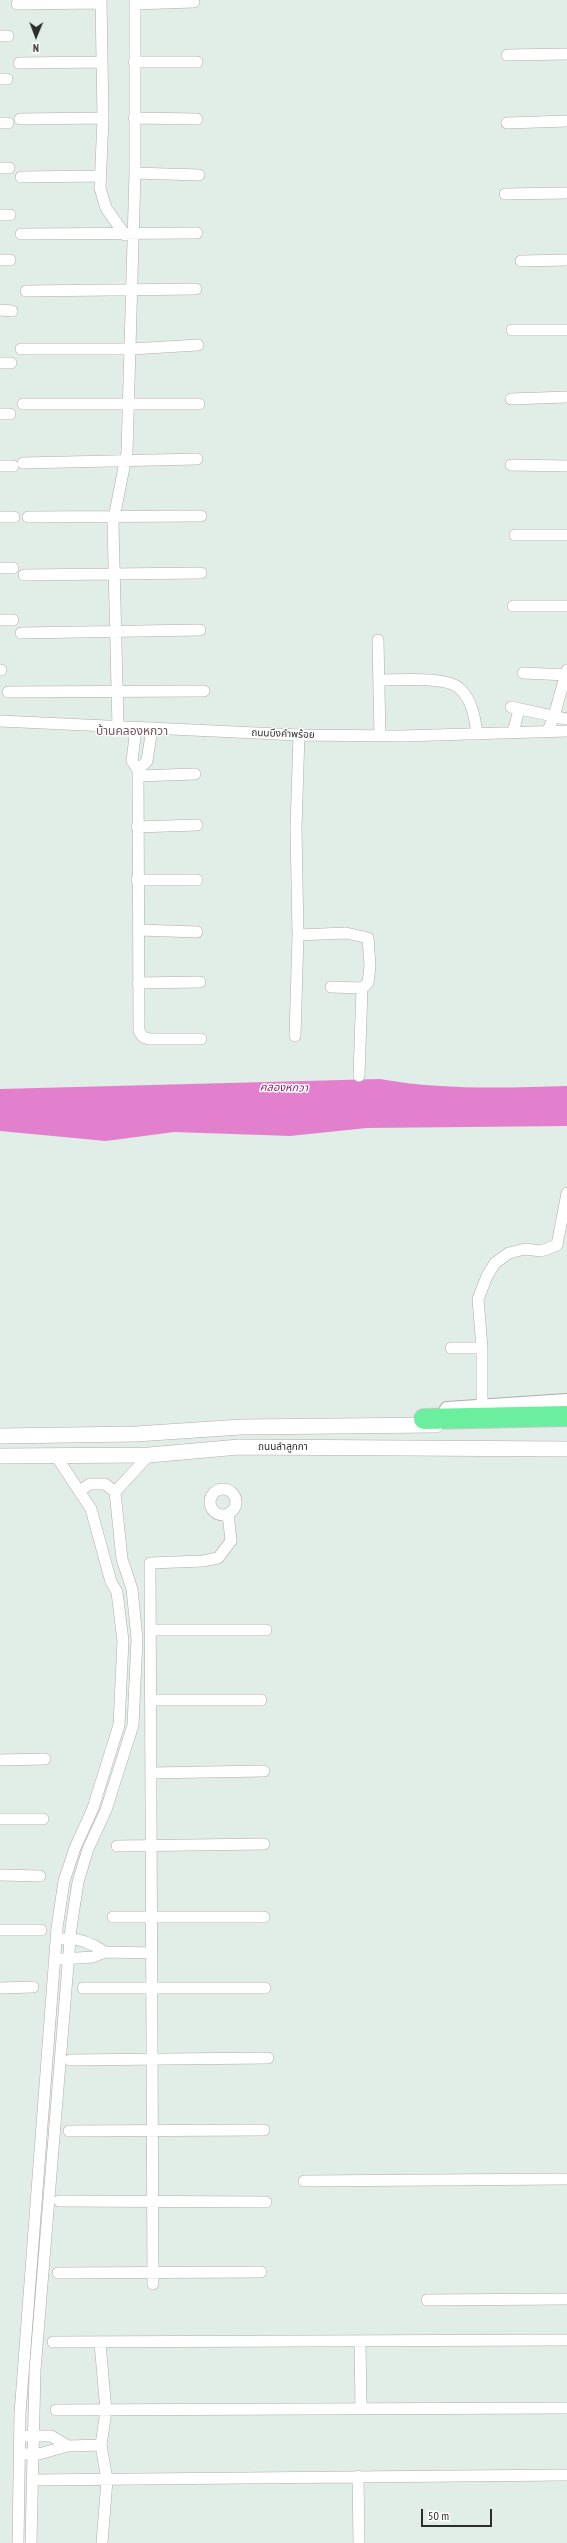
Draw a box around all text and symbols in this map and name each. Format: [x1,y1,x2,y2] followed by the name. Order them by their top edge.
[16,16,56,56] north arrow
[33,41,39,55] text: N
[96,725,168,739] district label: บ้านคลองหกวา
[251,727,315,741] street label: ถนนบึงคำพร้อย
[260,1081,308,1095] water label: คลองหกวา
[258,1441,308,1453] street label: ถนนลำลูกกา
[423,2501,494,2527] scale bar
[428,2508,449,2523] text: 50 m

